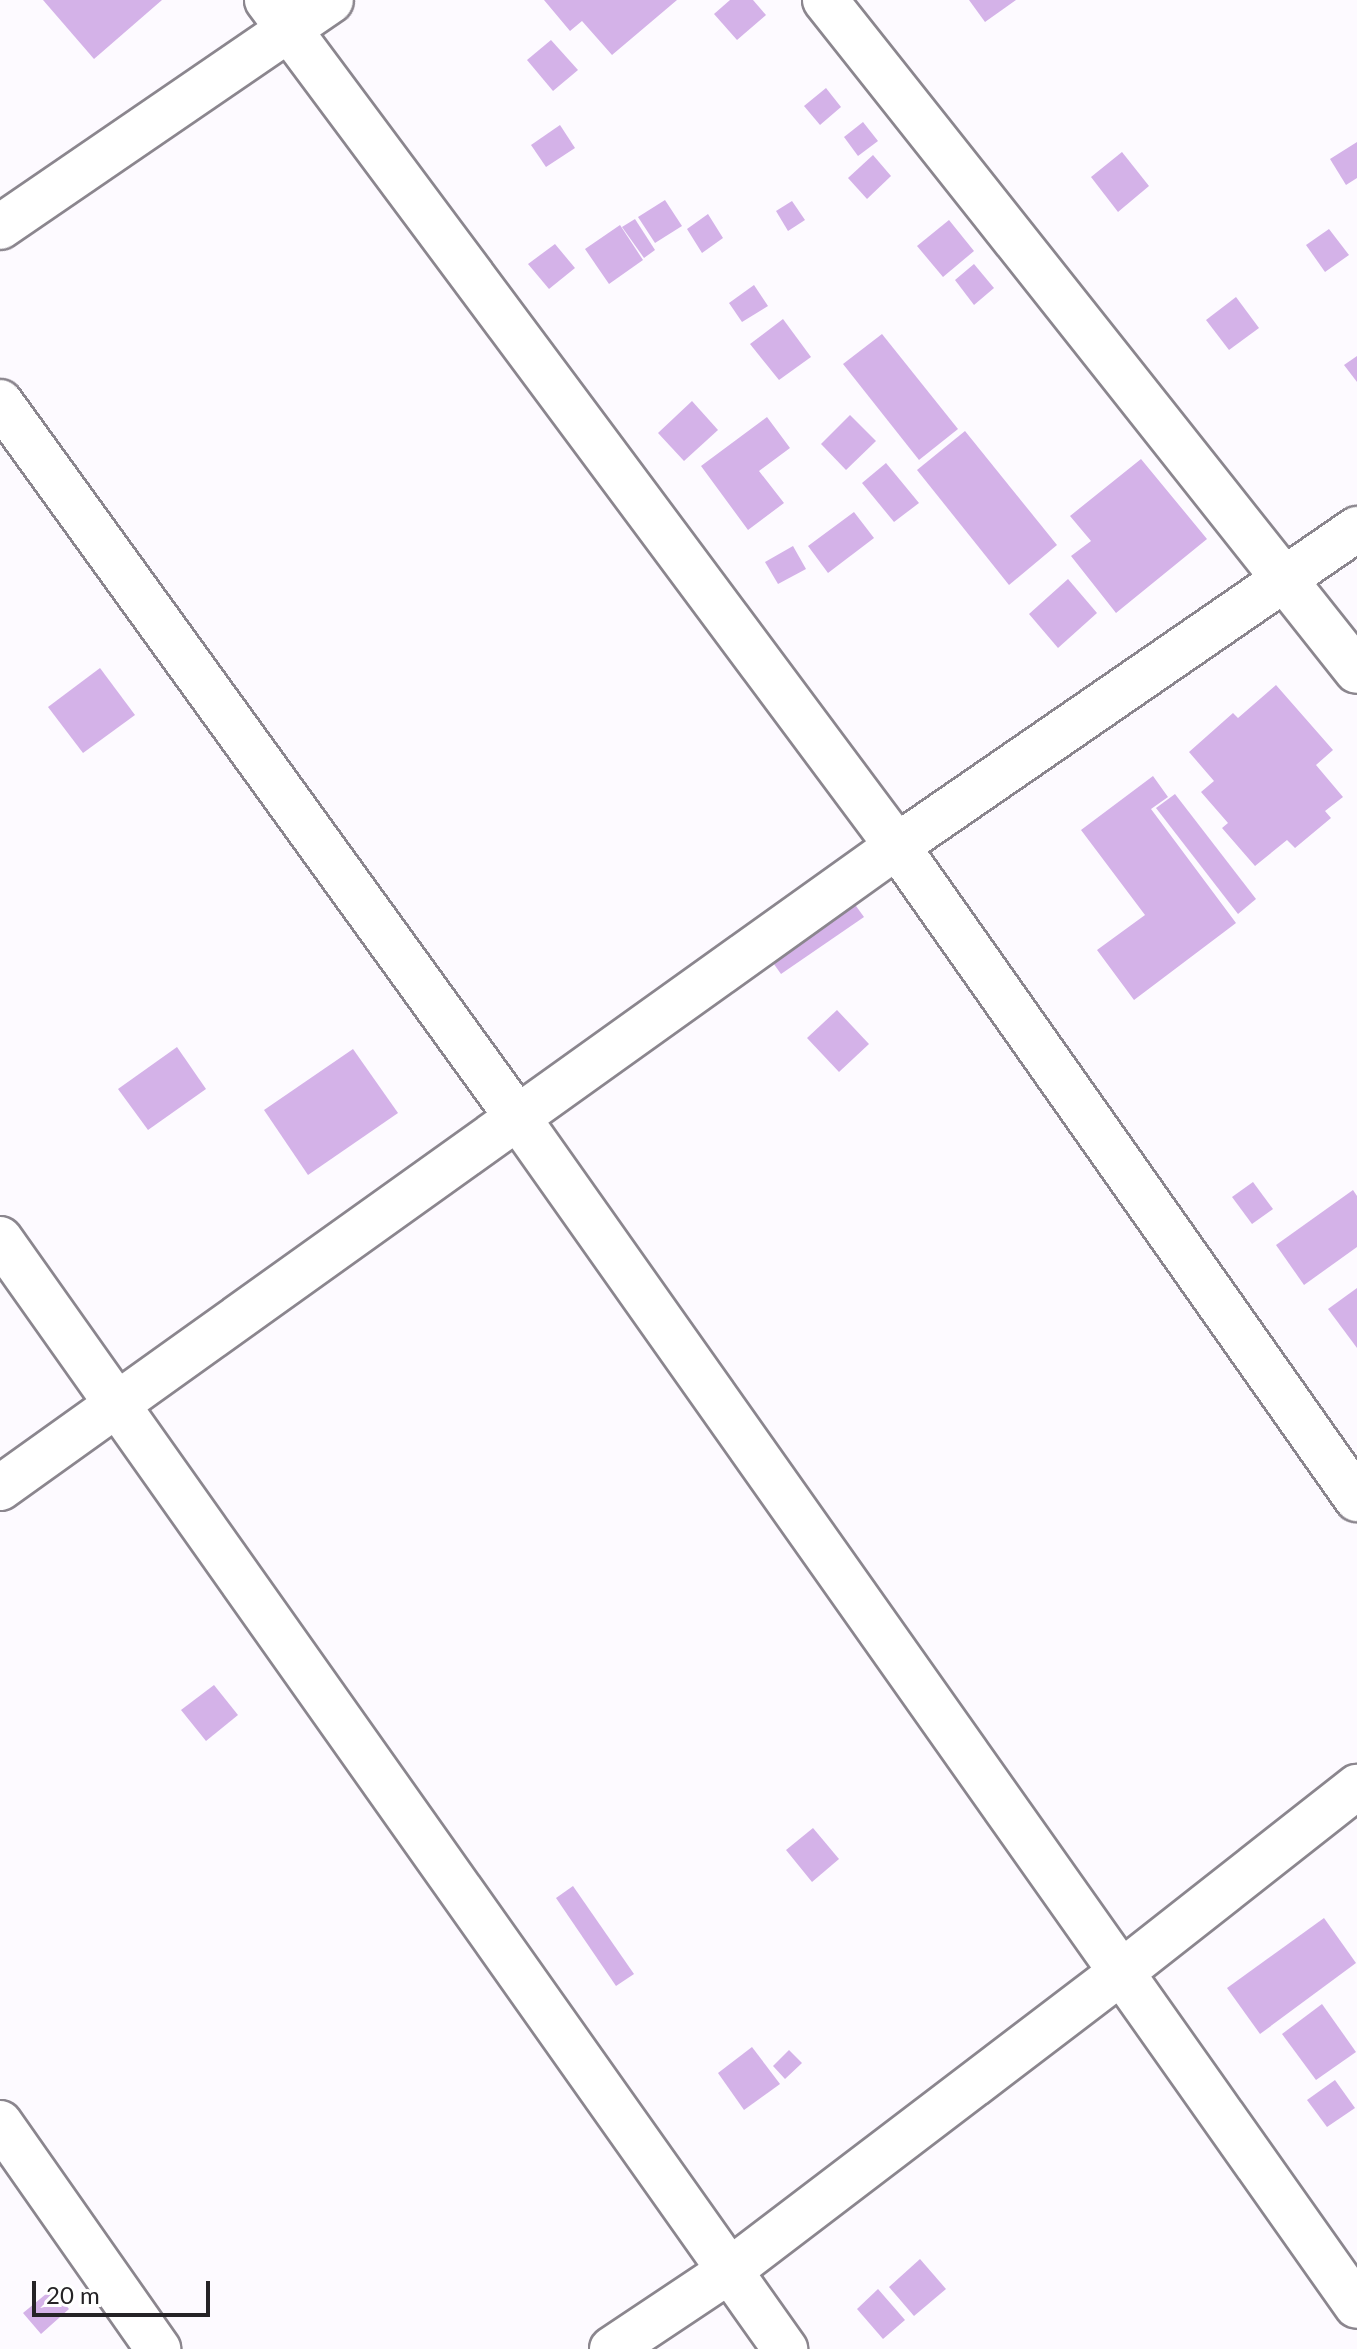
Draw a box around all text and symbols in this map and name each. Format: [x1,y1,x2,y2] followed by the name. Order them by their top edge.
[36,2265,214,2315] scale bar
[46,2280,100,2309] text: 20 m

